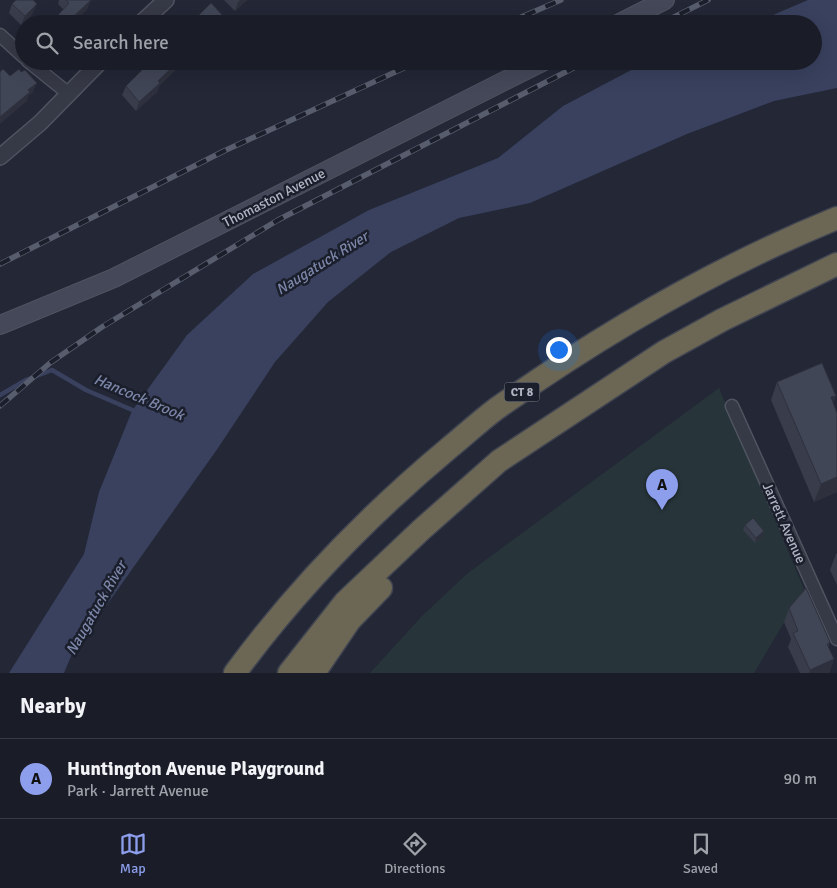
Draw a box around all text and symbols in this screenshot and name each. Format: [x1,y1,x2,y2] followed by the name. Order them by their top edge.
[15,15,822,70] search box
[33,29,61,57] icon: search
[73,31,169,55] text: Search here
[220,165,328,231] street label: Thomaston Avenue
[273,226,373,299] water label: Naugatuck River
[546,337,572,363] your location
[91,370,188,425] water label: Hancock Brook
[504,382,540,402] road number: CT 8
[646,469,678,510] pin: A
[759,480,809,566] street label: Jarrett Avenue
[62,556,131,658] water label: Naugatuck River
[20,693,86,719] text: Nearby
[67,757,325,781] text: Huntington Avenue Playground
[31,769,41,789] text: A
[783,769,817,789] text: 90 m
[67,781,209,801] text: Park · Jarrett Avenue
[119,830,147,877] tab: Map
[384,830,445,877] tab: Directions
[683,830,718,877] tab: Saved

